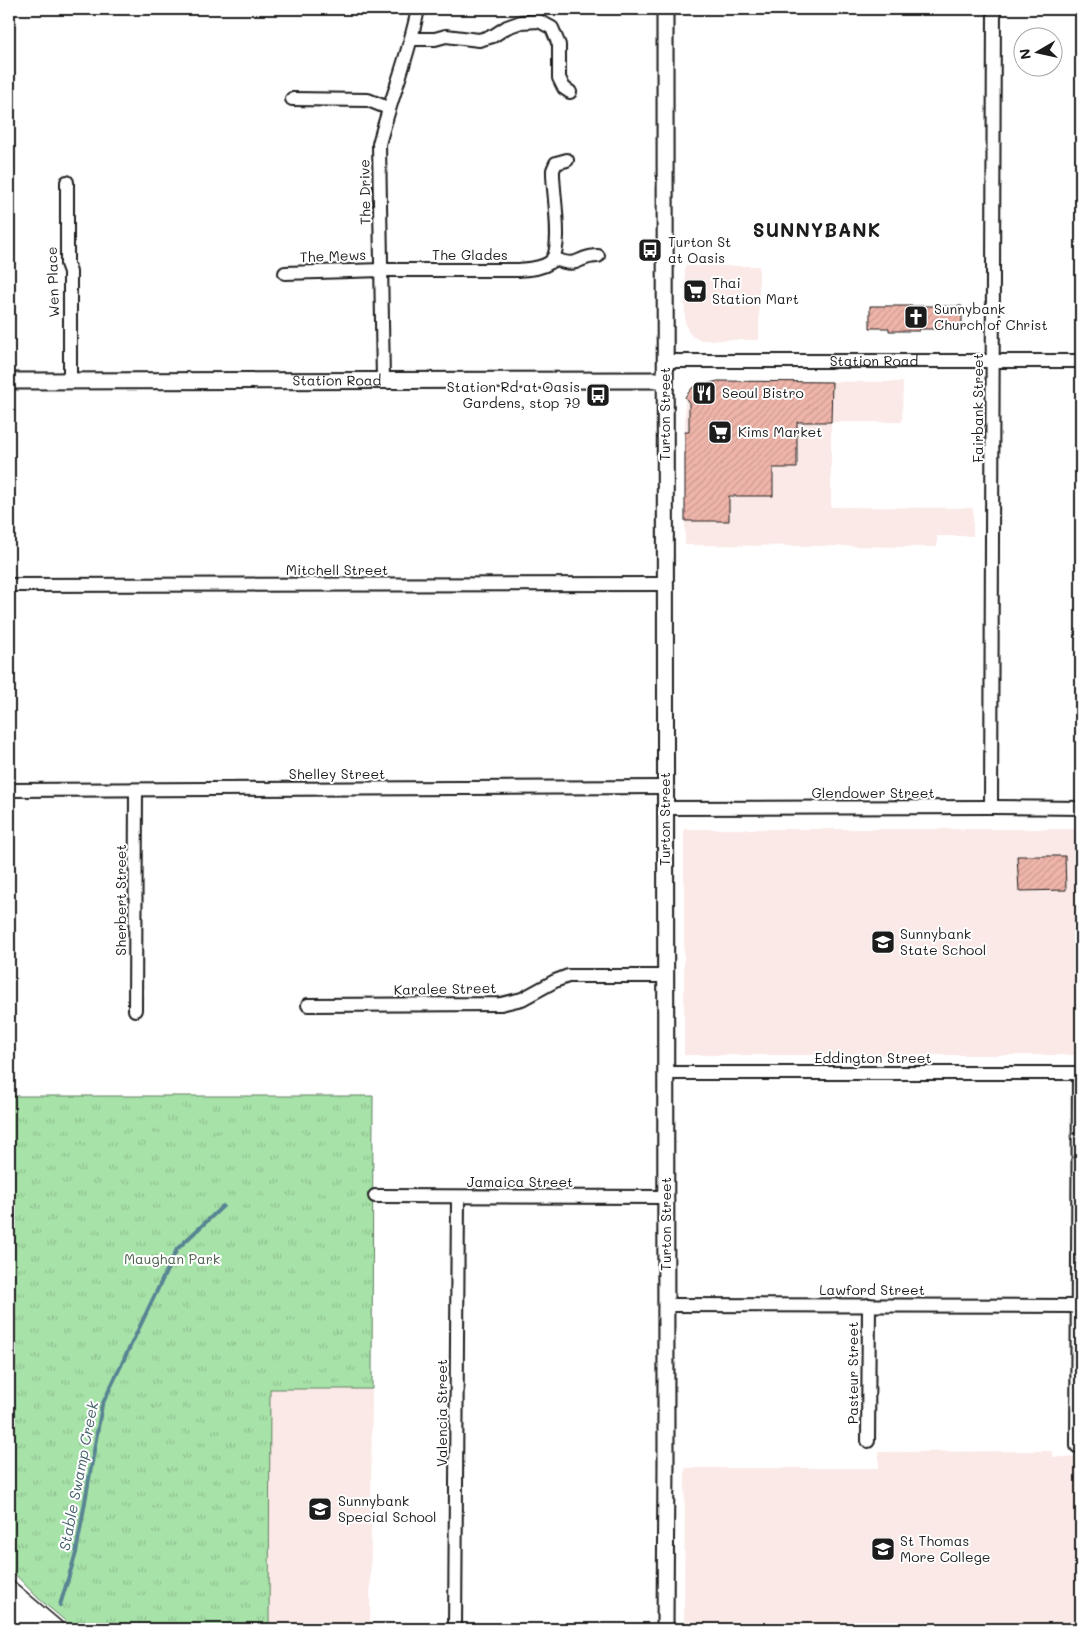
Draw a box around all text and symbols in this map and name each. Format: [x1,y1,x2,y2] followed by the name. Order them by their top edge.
[1012,28,1062,78] north arrow
[1014,47,1035,61] text: N
[354,159,375,225] street label: The Drive
[753,217,881,242] district label: SUNNYBANK
[668,232,731,267] place label: Turton St at Oasis
[637,237,663,263] bus stop icon: Turton St at Oasis
[299,245,366,266] street label: The Mews
[432,245,508,264] street label: The Glades
[42,246,63,318] street label: Wen Place
[712,273,799,308] place label: Thai Station Mart
[682,278,708,304] supermarket icon: Thai Station Mart
[934,299,1048,334] place label: Sunnybank Church of Christ
[903,304,929,330] church icon: Sunnybank Church of Christ
[830,351,918,370] street label: Station Road
[968,353,987,463] street label: Fairbank Street
[655,367,674,461] street label: Turton Street
[293,370,381,390] street label: Station Road
[447,377,580,412] place label: Station Rd at Oasis Gardens, stop 79
[691,380,717,406] restaurant icon: Seoul Bistro
[585,382,611,408] bus stop icon: Station Rd at Oasis Gardens, stop 79
[722,383,804,402] place label: Seoul Bistro
[707,419,733,445] supermarket icon: Kims Market
[738,422,822,441] place label: Kims Market
[286,560,388,579] street label: Mitchell Street
[289,764,385,783] street label: Shelley Street
[655,772,674,866] street label: Turton Street
[811,783,935,802] street label: Glendower Street
[111,844,130,956] street label: Sherbert Street
[900,924,986,959] place label: Sunnybank State School
[870,929,896,955] school or university icon: Sunnybank State School
[393,978,497,999] street label: Karalee Street
[814,1048,932,1067] street label: Eddington Street
[467,1172,573,1191] street label: Jamaica Street
[656,1177,675,1271] street label: Turton Street
[124,1249,220,1268] park label: Maughan Park
[819,1280,925,1299] street label: Lawford Street
[843,1322,862,1424] street label: Pasteur Street
[432,1359,451,1467] street label: Valencia Street
[54,1398,103,1552] water label: Stable Swamp Creek
[338,1491,437,1526] place label: Sunnybank Special School
[307,1496,333,1522] school or university icon: Sunnybank Special School
[900,1531,990,1566] place label: St Thomas More College
[870,1536,896,1562] school or university icon: St Thomas More College

